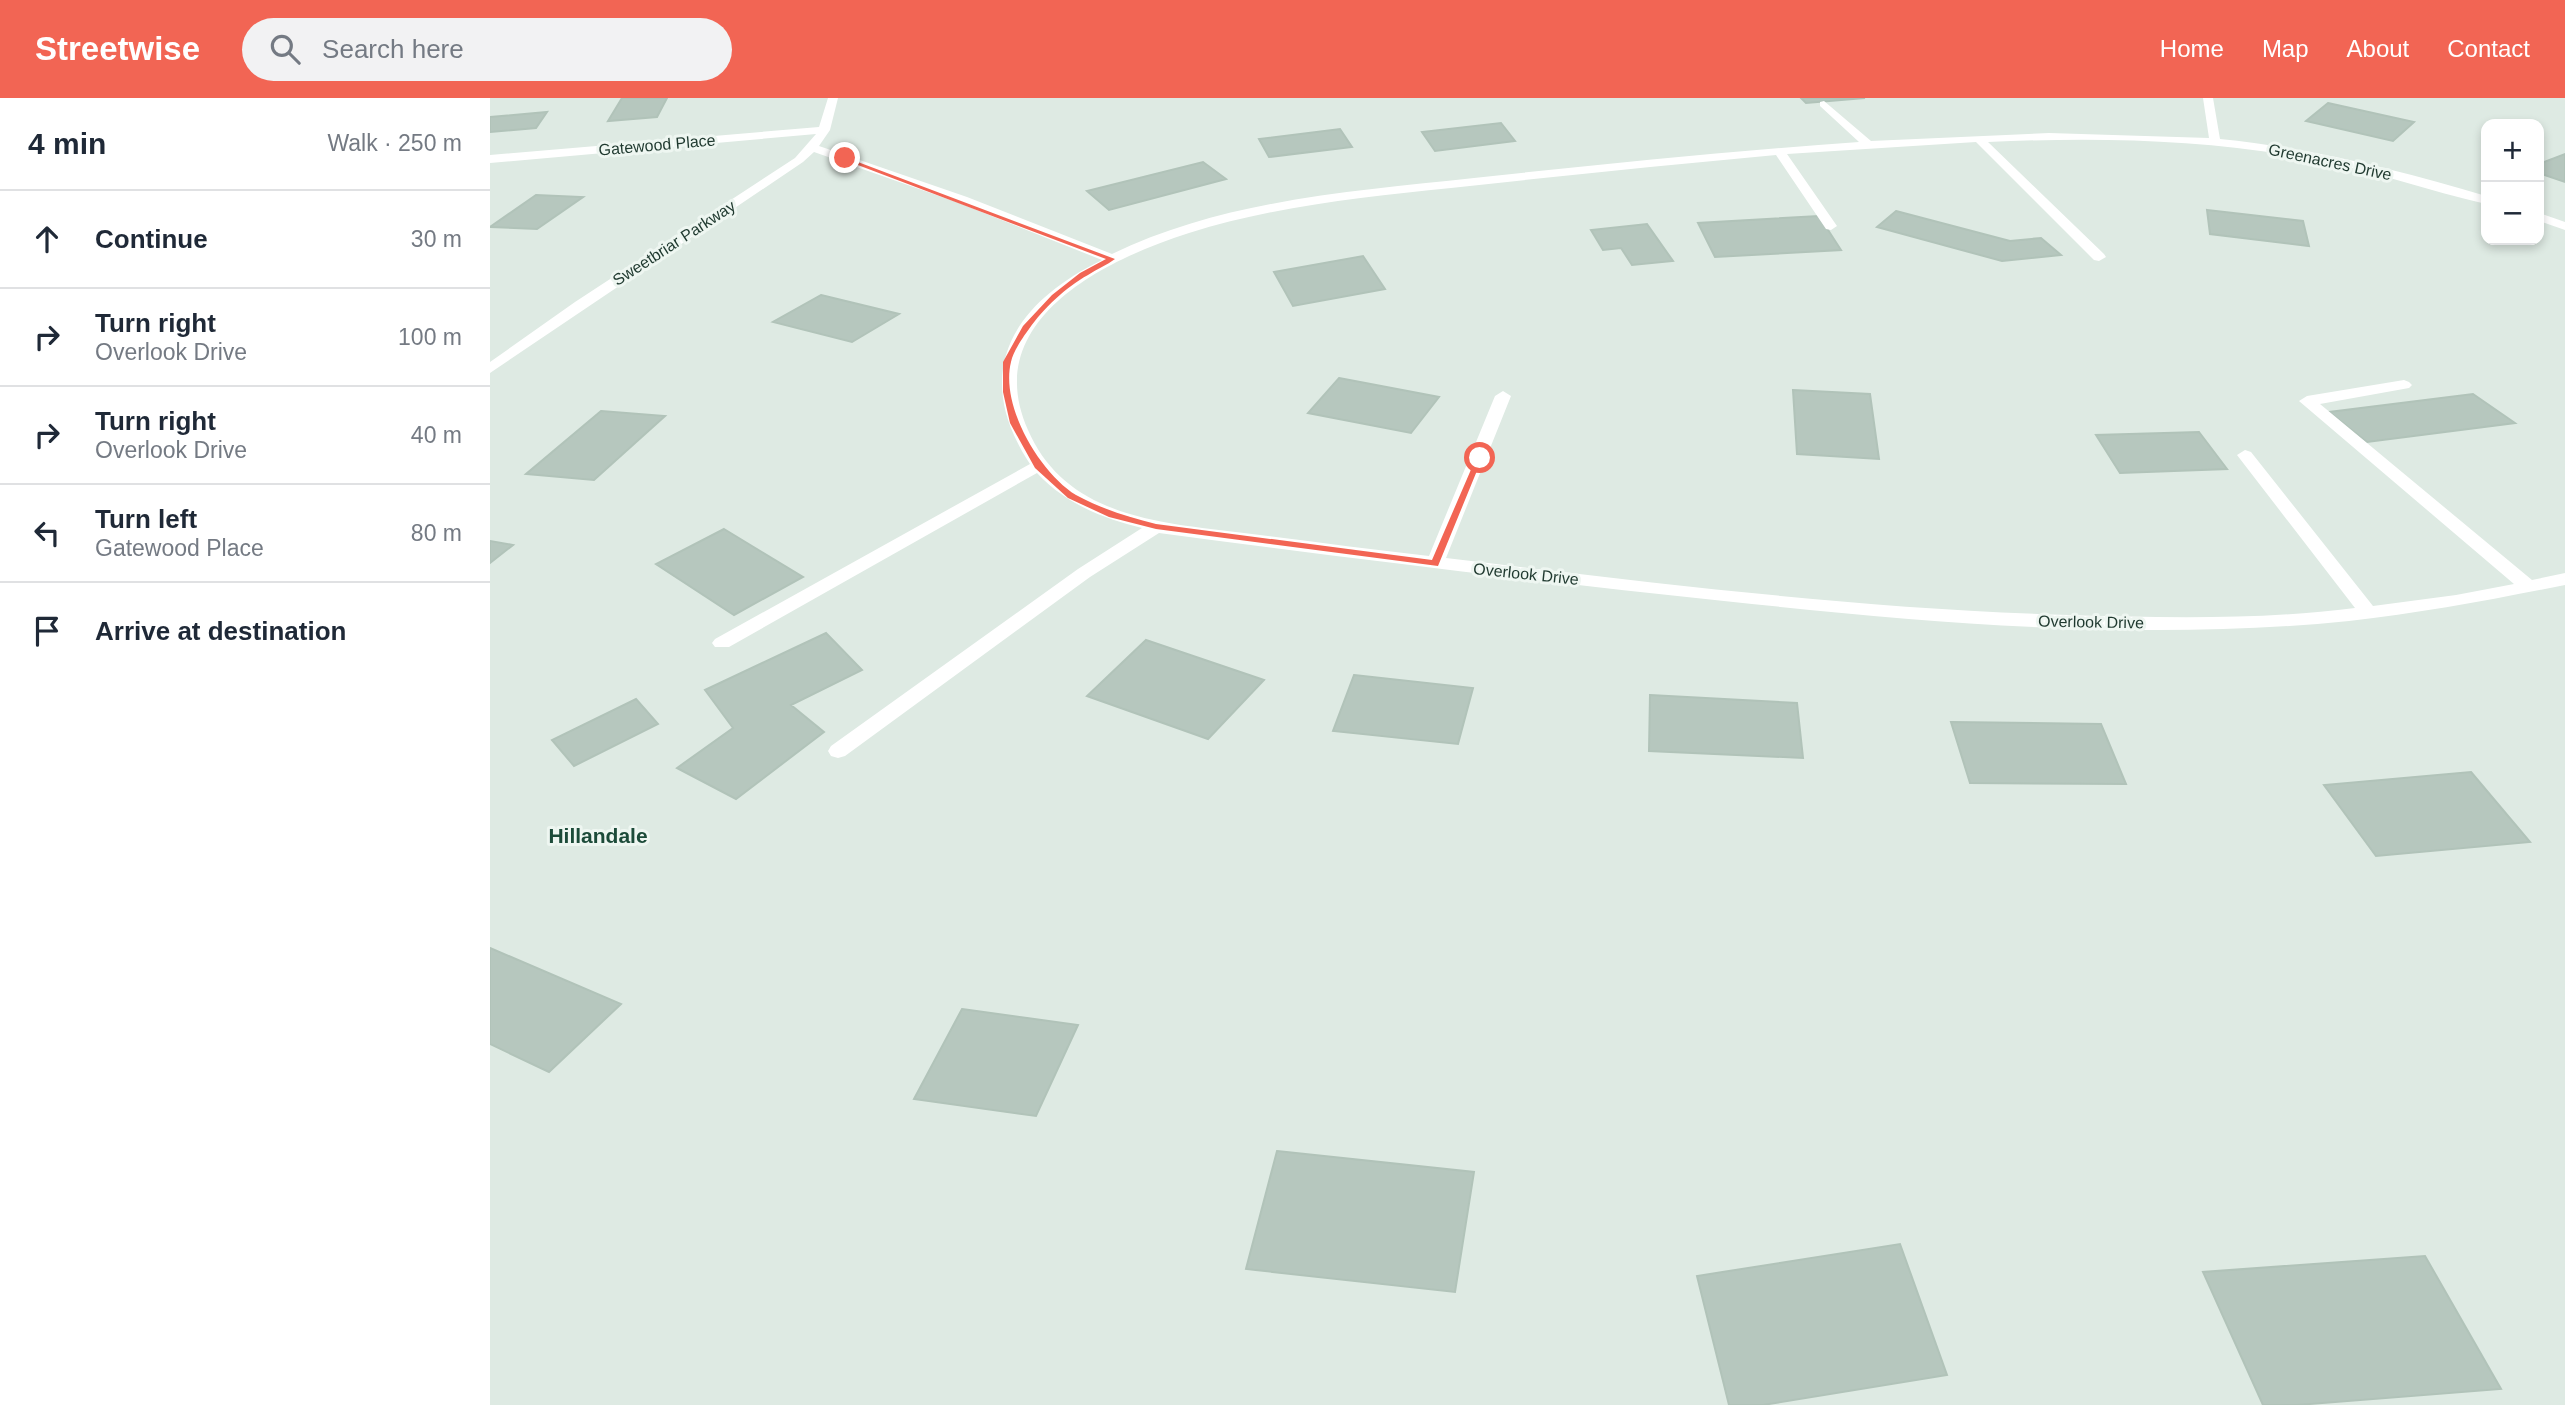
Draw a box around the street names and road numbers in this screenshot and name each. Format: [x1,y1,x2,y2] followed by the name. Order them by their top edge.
[598,131,716,159] street label: Gatewood Place
[2267,141,2393,183] street label: Greenacres Drive
[610,197,738,289] street label: Sweetbriar Parkway
[1472,560,1580,588] street label: Overlook Drive
[2038,613,2144,631] street label: Overlook Drive

